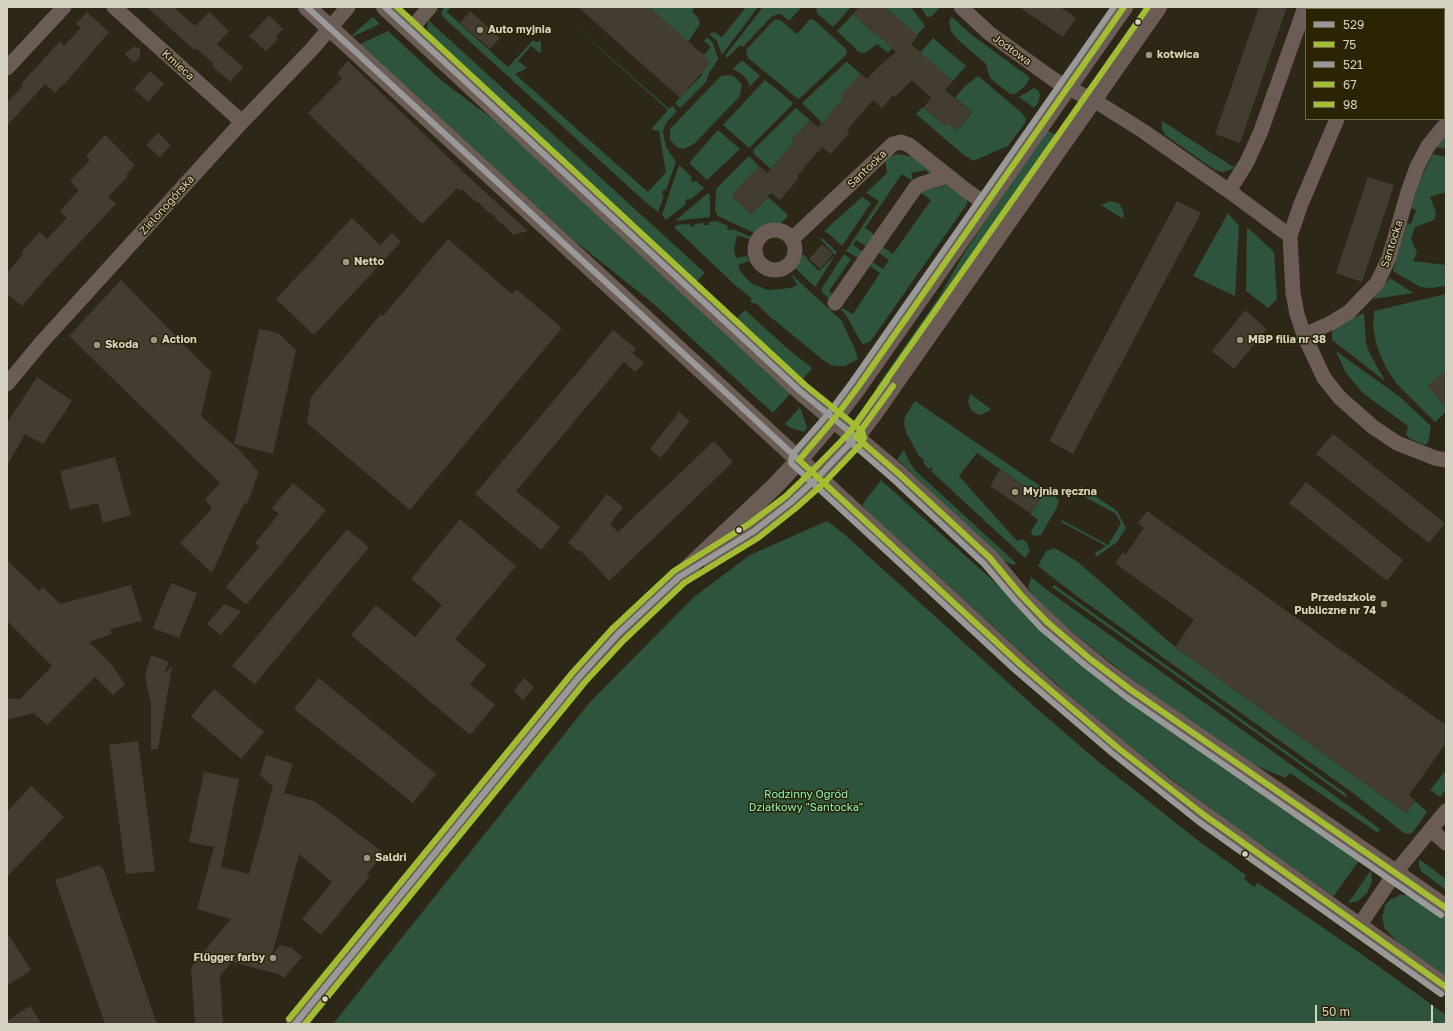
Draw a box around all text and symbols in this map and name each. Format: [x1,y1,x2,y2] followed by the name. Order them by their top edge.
[1305,8,1445,120] legend
[1133,17,1143,27] unlabelled marker
[1343,17,1364,32] text: 529
[488,23,551,37] place label: Auto myjnia
[475,25,485,35] marker: Auto myjnia
[990,32,1034,68] street label: Jodłowa
[1343,37,1356,52] text: 75
[159,47,197,83] street label: Kmieca
[1157,48,1199,62] place label: kotwica
[1144,50,1154,60] marker: kotwica
[1343,57,1363,72] text: 521
[1343,77,1357,92] text: 67
[1343,97,1358,112] text: 98
[845,147,889,191] street label: Santocka
[137,173,197,237] street label: Zielonogórska
[1378,219,1406,269] street label: Santocka
[354,255,384,269] place label: Netto
[341,257,351,267] marker: Netto
[162,333,197,347] place label: Action
[1248,333,1326,347] place label: MBP filia nr 38
[149,335,159,345] marker: Action
[1235,335,1245,345] marker: MBP filia nr 38
[105,338,138,352] place label: Skoda
[92,340,102,350] marker: Skoda
[1023,485,1097,499] place label: Myjnia ręczna
[1010,487,1020,497] marker: Myjnia ręczna
[734,525,744,535] unlabelled marker
[1294,591,1376,617] place label: Przedszkole Publiczne nr 74
[1379,599,1389,609] marker: Przedszkole Publiczne nr 74
[749,788,863,814] park label: Rodzinny Ogród Działkowy "Santocka"
[1240,849,1250,859] unlabelled marker
[375,851,406,865] place label: Saldri
[362,853,372,863] marker: Saldri
[194,951,265,965] place label: Flügger farby
[268,953,278,963] marker: Flügger farby
[320,994,330,1004] unlabelled marker
[1317,997,1435,1023] scale bar
[1322,1004,1350,1019] text: 50 m

